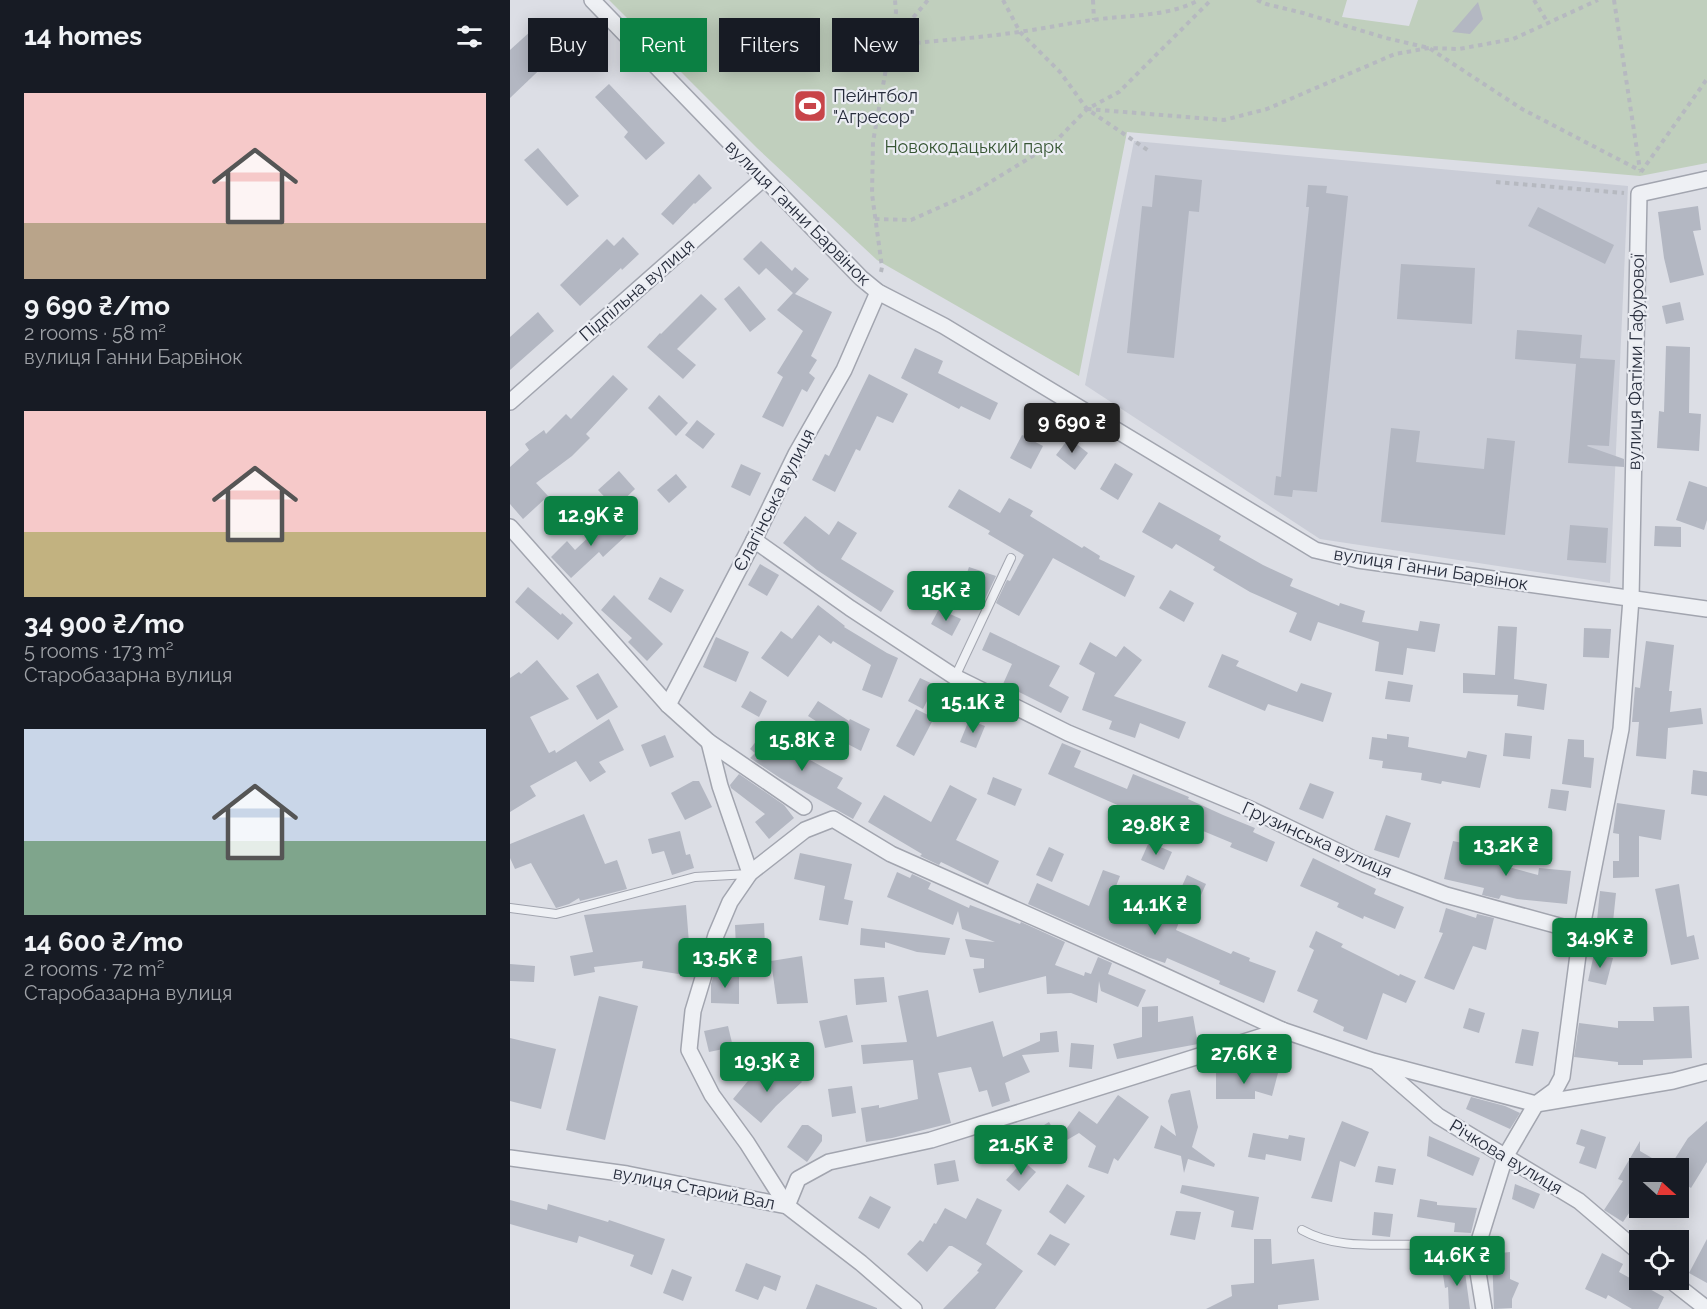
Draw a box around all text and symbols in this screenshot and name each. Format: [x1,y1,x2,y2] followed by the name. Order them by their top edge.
[528,18,608,72] chip: Buy
[620,18,707,72] chip: Rent
[719,18,820,72] chip: Filters
[832,18,919,72] chip: New
[453,20,486,53] icon: filters
[24,21,142,51] text: 14 homes
[833,85,918,127] place label: Пейнтбол "Агресор"
[792,88,828,124] sports icon: Пейнтбол "Агресор"
[201,132,309,240] icon: home
[721,136,875,290] street label: вулиця Ганни Барвінок
[884,136,1064,157] park label: Новокодацький парк
[575,234,698,345] street label: Підпільна вулиця
[1623,254,1648,470] street label: вулиця Фатіми Гафурової
[24,291,170,321] text: 9 690 ₴/mo
[24,321,166,345] text: 2 rooms · 58 m²
[24,345,243,369] text: вулиця Ганни Барвінок
[1017,403,1127,454] pin: 9 690 ₴
[1038,410,1106,434] text: 9 690 ₴
[729,425,819,574] street label: Єлагінська вулиця
[201,450,309,558] icon: home
[536,496,646,547] pin: 12.9K ₴
[558,503,624,527] text: 12.9K ₴
[1332,543,1530,594] street label: вулиця Ганни Барвінок
[904,571,988,622] pin: 15K ₴
[921,578,971,602] text: 15K ₴
[24,609,184,639] text: 34 900 ₴/mo
[24,639,174,663] text: 5 rooms · 173 m²
[24,663,232,687] text: Старобазарна вулиця
[918,683,1028,734] pin: 15.1K ₴
[941,690,1005,714] text: 15.1K ₴
[747,721,857,772] pin: 15.8K ₴
[769,728,835,752] text: 15.8K ₴
[201,768,309,876] icon: home
[1239,797,1395,882] street label: Грузинська вулиця
[1101,805,1211,856] pin: 29.8K ₴
[1122,812,1190,836] text: 29.8K ₴
[1451,826,1561,877] pin: 13.2K ₴
[1473,833,1539,857] text: 13.2K ₴
[1100,885,1210,936] pin: 14.1K ₴
[1123,892,1187,916] text: 14.1K ₴
[1545,918,1655,969] pin: 34.9K ₴
[1566,925,1634,949] text: 34.9K ₴
[24,927,183,957] text: 14 600 ₴/mo
[670,938,780,989] pin: 13.5K ₴
[692,945,758,969] text: 13.5K ₴
[24,957,164,981] text: 2 rooms · 72 m²
[24,981,232,1005] text: Старобазарна вулиця
[1189,1034,1299,1085] pin: 27.6K ₴
[1211,1041,1277,1065] text: 27.6K ₴
[712,1042,822,1093] pin: 19.3K ₴
[734,1049,800,1073] text: 19.3K ₴
[1446,1115,1567,1199] street label: Річкова вулиця
[966,1125,1076,1176] pin: 21.5K ₴
[988,1132,1054,1156] text: 21.5K ₴
[1629,1158,1689,1218] north arrow
[1629,1158,1689,1290] map controls
[611,1162,777,1214] street label: вулиця Старий Вал
[1629,1230,1689,1290] button: locate
[1402,1236,1512,1287] pin: 14.6K ₴
[1424,1243,1490,1267] text: 14.6K ₴

